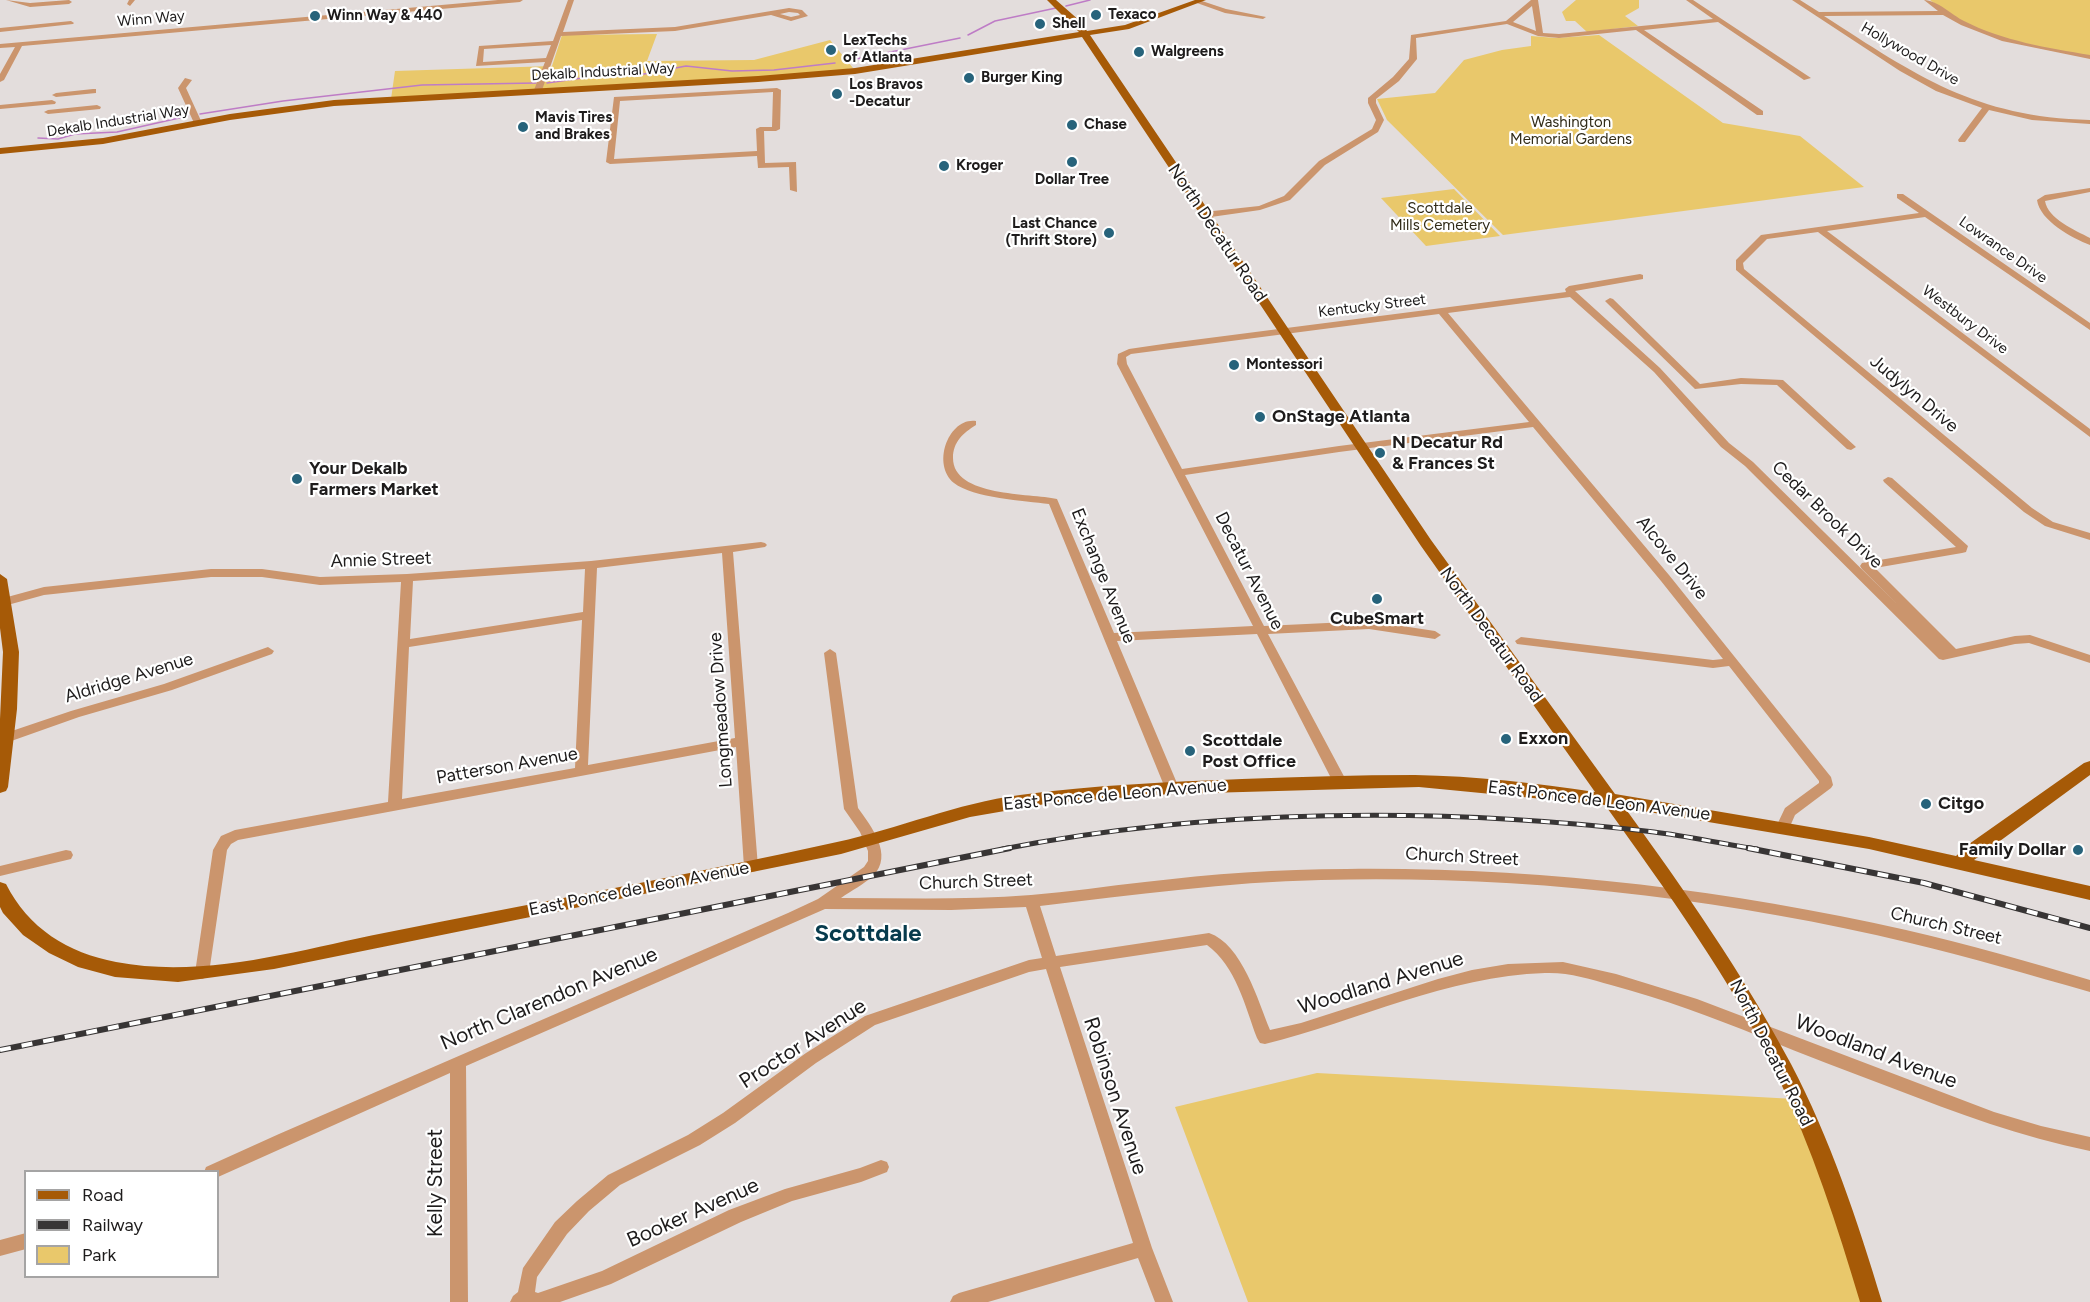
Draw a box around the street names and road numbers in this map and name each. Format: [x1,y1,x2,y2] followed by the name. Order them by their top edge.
[117,7,185,31] street label: Winn Way
[1858,19,1962,89] street label: Hollywood Drive
[531,59,675,85] street label: Dekalb Industrial Way
[46,101,190,141] street label: Dekalb Industrial Way
[1163,160,1271,306] street label: North Decatur Road
[1955,213,2051,287] street label: Lowrance Drive
[1918,282,2012,358] street label: Westbury Drive
[1317,290,1427,322] street label: Kentucky Street
[1865,351,1963,437] street label: Judylyn Drive
[1767,457,1887,573] street label: Cedar Brook Drive
[1066,505,1140,647] street label: Exchange Avenue
[1210,508,1288,634] street label: Decatur Avenue
[1632,512,1712,604] street label: Alcove Drive
[330,547,432,573] street label: Annie Street
[1435,563,1547,707] street label: North Decatur Road
[705,632,737,788] street label: Longmeadow Drive
[62,648,196,708] street label: Aldridge Avenue
[435,743,579,789] street label: Patterson Avenue
[1002,774,1228,816] street label: East Ponce de Leon Avenue
[1487,777,1711,825] street label: East Ponce de Leon Avenue
[1405,843,1519,871] street label: Church Street
[527,857,751,921] street label: East Ponce de Leon Avenue
[919,869,1033,895] street label: Church Street
[1888,903,2004,949] street label: Church Street
[437,942,661,1056] street label: North Clarendon Avenue
[1295,946,1467,1020] street label: Woodland Avenue
[1725,976,1817,1130] street label: North Decatur Road
[735,994,871,1094] street label: Proctor Avenue
[1791,1010,1961,1094] street label: Woodland Avenue
[1078,1014,1152,1178] street label: Robinson Avenue
[423,1129,449,1237] street label: Kelly Street
[623,1173,763,1253] street label: Booker Avenue

